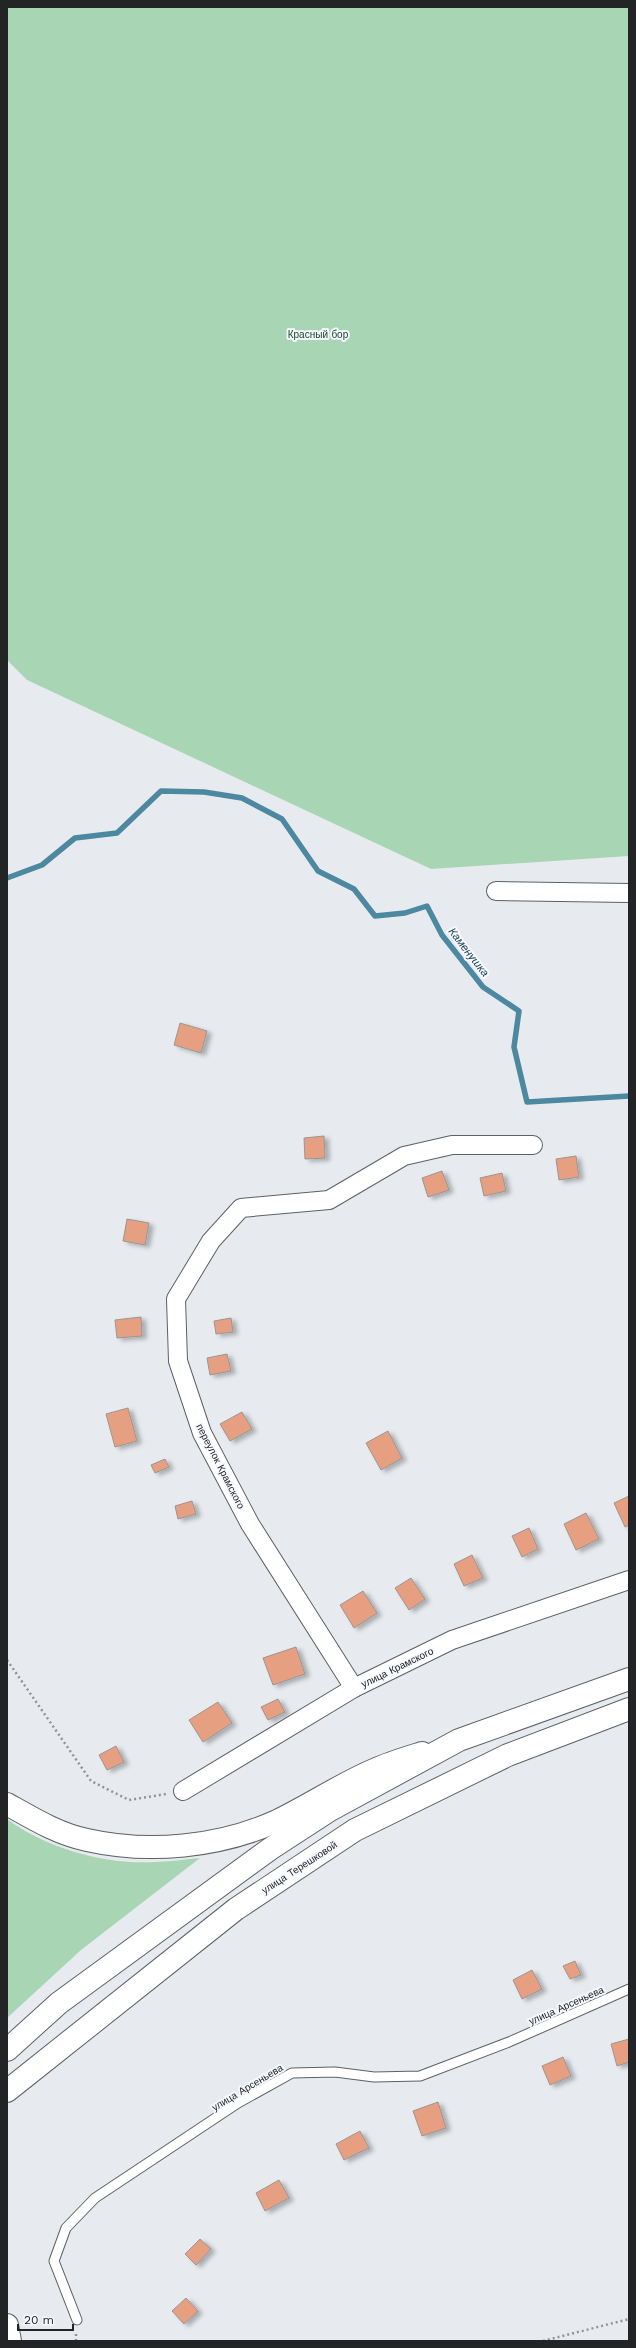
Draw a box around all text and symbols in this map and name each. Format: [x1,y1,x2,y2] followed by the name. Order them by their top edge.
[288,329,349,340] park label: Красный бор
[446,925,492,979] water label: Каменушка
[194,1422,247,1511] street label: переулок Крамского
[359,1645,435,1690] street label: улица Крамского
[260,1839,339,1896] street label: улица Терешковой
[527,1984,606,2027] street label: улица Арсеньева
[210,2062,285,2113] street label: улица Арсеньева
[18,2306,73,2332] scale bar
[24,2313,54,2327] text: 20 m

